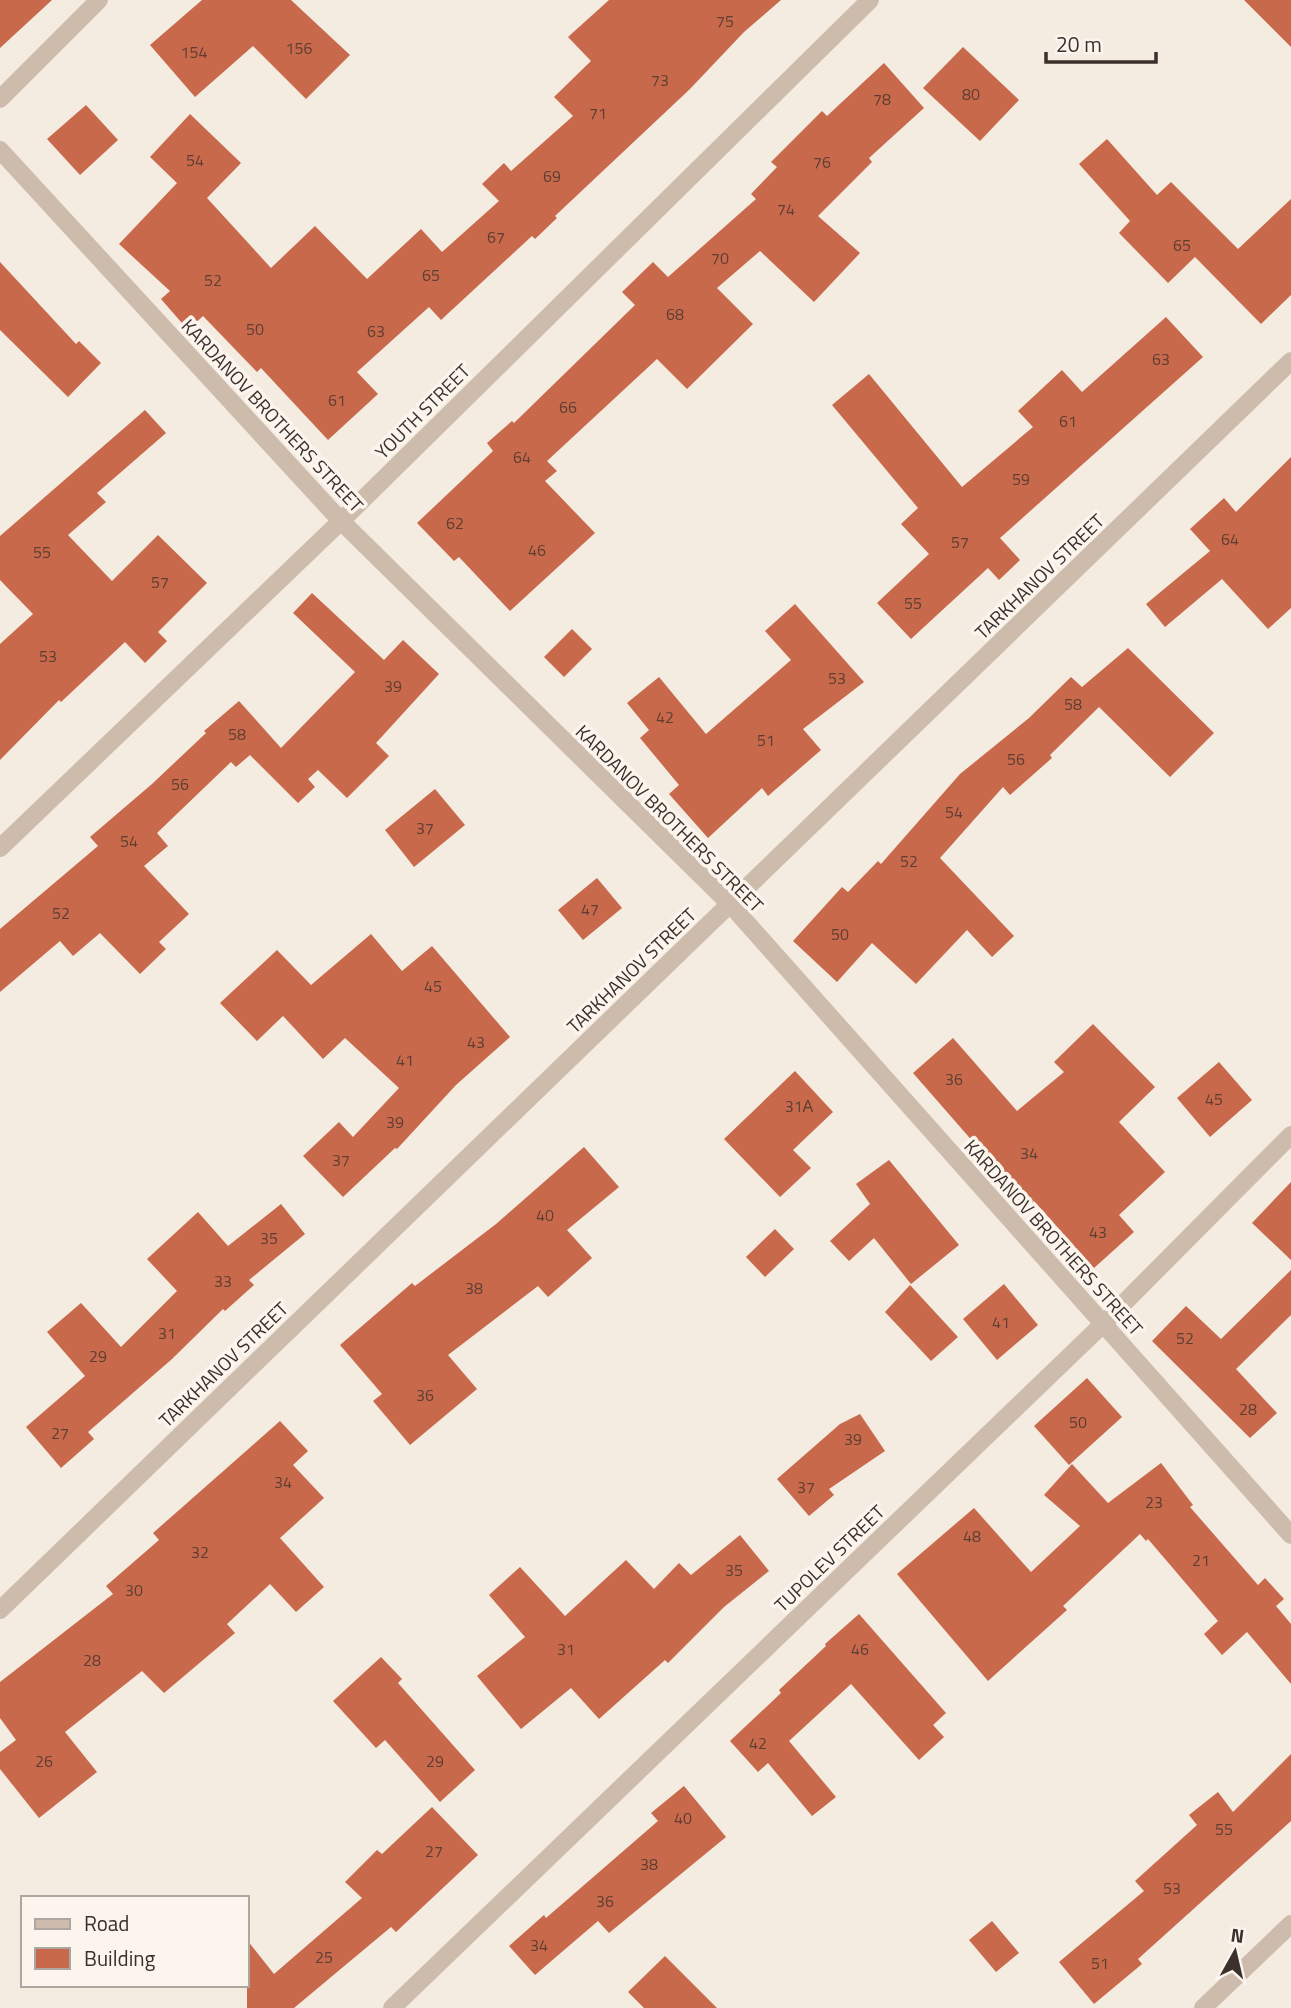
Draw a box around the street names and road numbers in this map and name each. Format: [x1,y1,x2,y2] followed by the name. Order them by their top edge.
[175,312,371,518] street label: KARDANOV BROTHERS STREET
[368,357,476,465] street label: YOUTH STREET
[968,506,1110,646] street label: TARKHANOV STREET
[569,717,771,919] street label: KARDANOV BROTHERS STREET
[560,900,702,1040] street label: TARKHANOV STREET
[958,1132,1150,1342] street label: KARDANOV BROTHERS STREET
[152,1294,294,1434] street label: TARKHANOV STREET
[767,1498,891,1618] street label: TUPOLEV STREET

